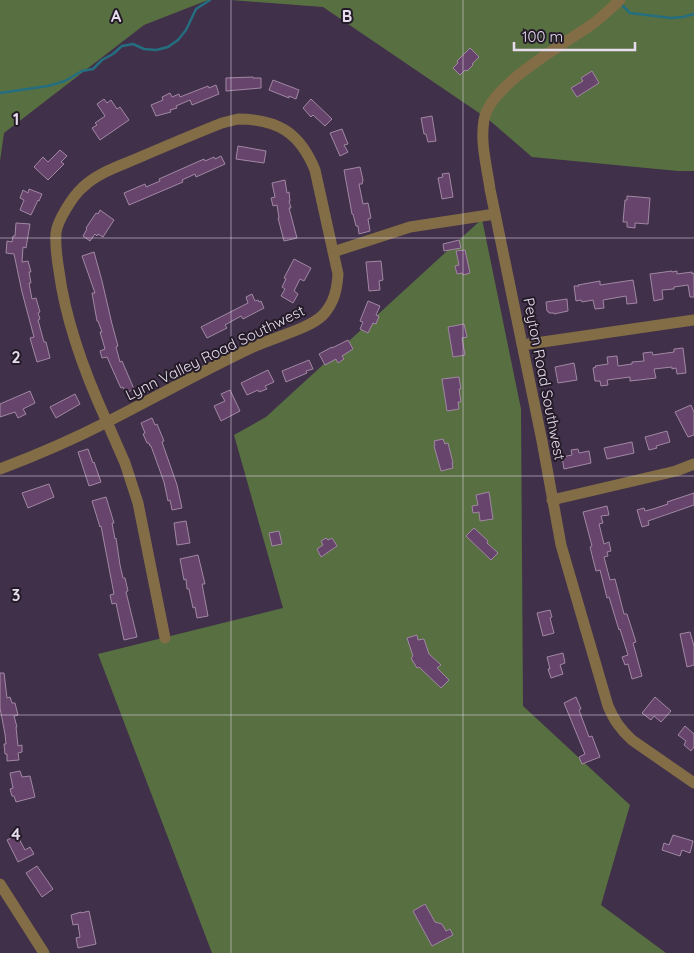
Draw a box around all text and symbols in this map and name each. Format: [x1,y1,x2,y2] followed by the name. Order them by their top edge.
[111,6,122,26] text: A
[342,6,352,26] text: B
[514,20,635,52] scale bar
[522,27,563,46] text: 100 m
[13,109,19,129] text: 1
[519,296,570,462] street label: Peyton Road Southwest
[122,301,308,404] street label: Lynn Valley Road Southwest
[11,347,21,367] text: 2
[12,585,20,605] text: 3
[11,824,21,844] text: 4

